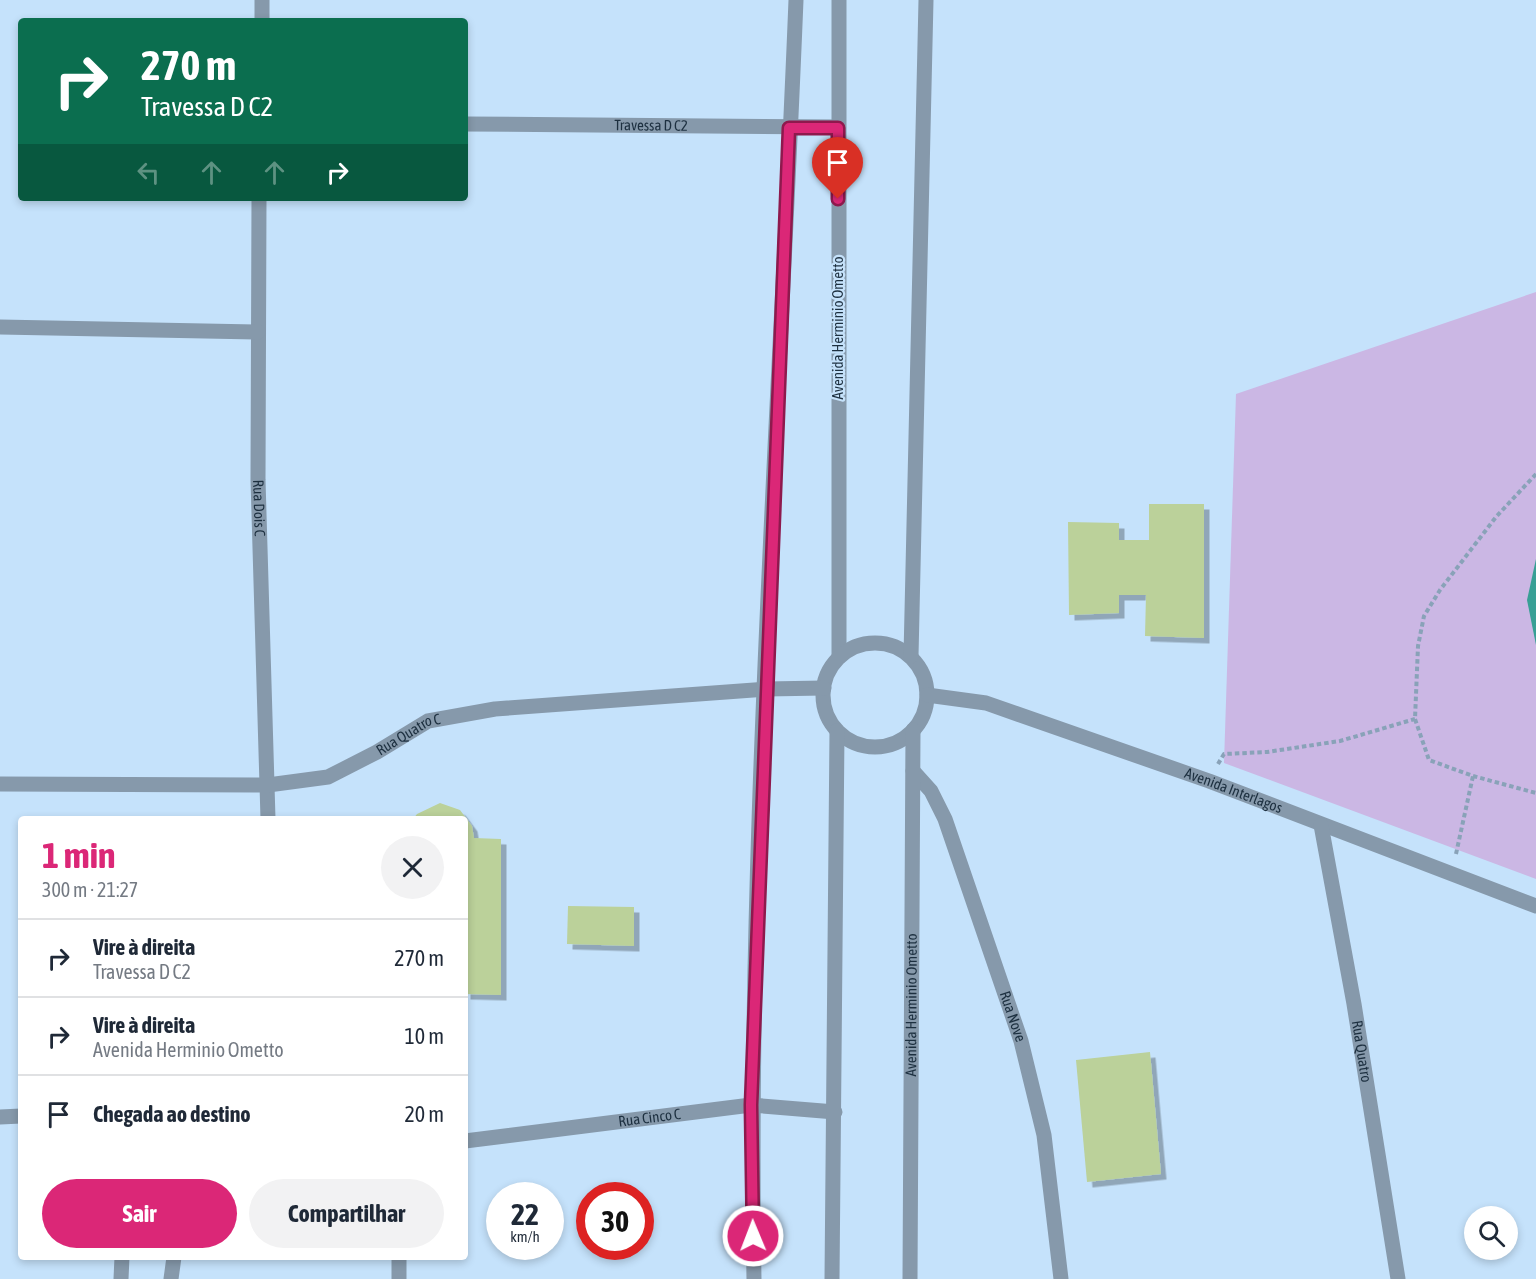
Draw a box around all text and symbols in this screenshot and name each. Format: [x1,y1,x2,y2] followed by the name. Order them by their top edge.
[141,41,236,89] text: 270 m
[42,42,120,120] icon: right
[141,91,273,122] text: Travessa D C2
[614,116,688,134] street label: Travessa D C2
[812,137,863,199] pin
[821,146,854,179] icon: arrive
[132,156,165,189] icon: left
[195,156,228,189] icon: ahead
[258,156,291,189] icon: ahead
[321,156,354,189] icon: right
[829,257,846,400] street label: Avenida Herminio Ometto
[250,479,269,537] street label: Rua Dois C
[373,710,442,758] street label: Rua Quatro C
[1182,764,1285,816] street label: Avenida Interlagos
[42,834,116,876] text: 1 min
[381,836,444,899] button: close
[42,878,138,901] text: 300 m · 21:27
[902,933,920,1077] street label: Avenida Herminio Ometto
[93,934,195,960] text: Vire à direita
[42,942,75,975] icon: right
[394,945,444,971] text: 270 m
[93,960,191,983] text: Travessa D C2
[997,989,1030,1044] street label: Rua Nove
[93,1012,195,1038] text: Vire à direita
[1349,1019,1375,1084] street label: Rua Quatro
[42,1020,75,1053] icon: right
[404,1023,444,1049] text: 10 m
[93,1038,284,1061] text: Avenida Herminio Ometto
[42,1098,75,1131] icon: arrive
[93,1101,251,1127] text: Chegada ao destino
[404,1101,444,1127] text: 20 m
[617,1105,682,1130] street label: Rua Cinco C
[42,1179,237,1248] button: Sair
[249,1179,444,1248] button: Compartilhar
[576,1182,654,1260] speed limit sign: 30
[511,1197,539,1231] text: 22
[721,1204,785,1268] position arrow
[1464,1206,1518,1260] map controls
[1464,1206,1518,1260] button: search
[510,1228,540,1245] text: km/h

